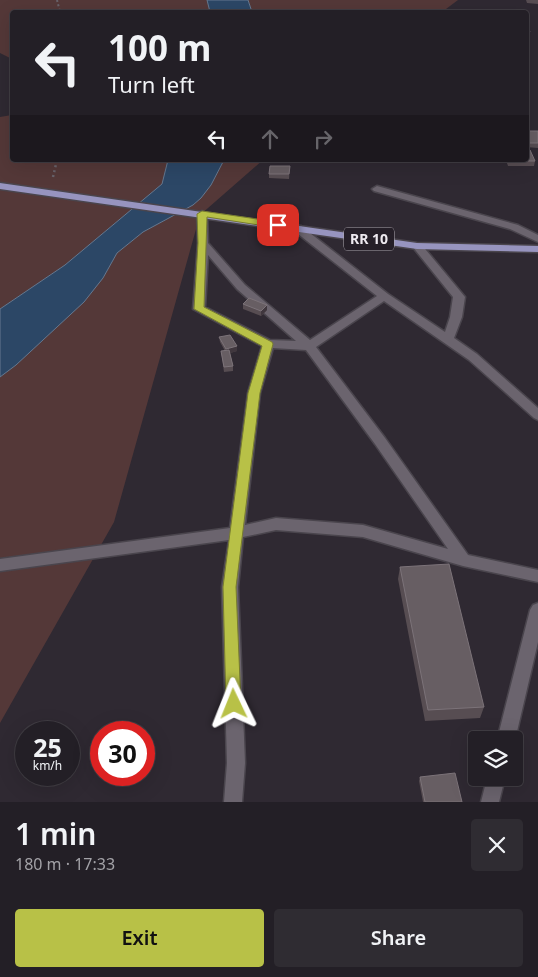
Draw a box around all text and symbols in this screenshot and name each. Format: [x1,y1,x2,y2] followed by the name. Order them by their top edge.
[108,24,211,71] text: 100 m
[25,30,90,95] icon: left
[108,69,195,99] text: Turn left
[203,125,231,153] icon: left
[256,125,284,153] icon: ahead
[309,125,337,153] icon: right
[257,204,299,246] pin
[264,211,292,239] icon: arrive
[344,228,394,250] road number: RR 10
[207,677,259,729] position arrow
[90,721,155,786] speed limit sign: 30
[33,730,62,764] text: 25
[468,731,523,786] map controls
[468,731,523,786] button: layers
[33,757,62,774] text: km/h
[15,813,96,854] text: 1 min
[471,819,523,871] button: close
[15,853,115,875] text: 180 m · 17:33
[15,909,264,967] button: Exit
[274,909,523,967] button: Share

